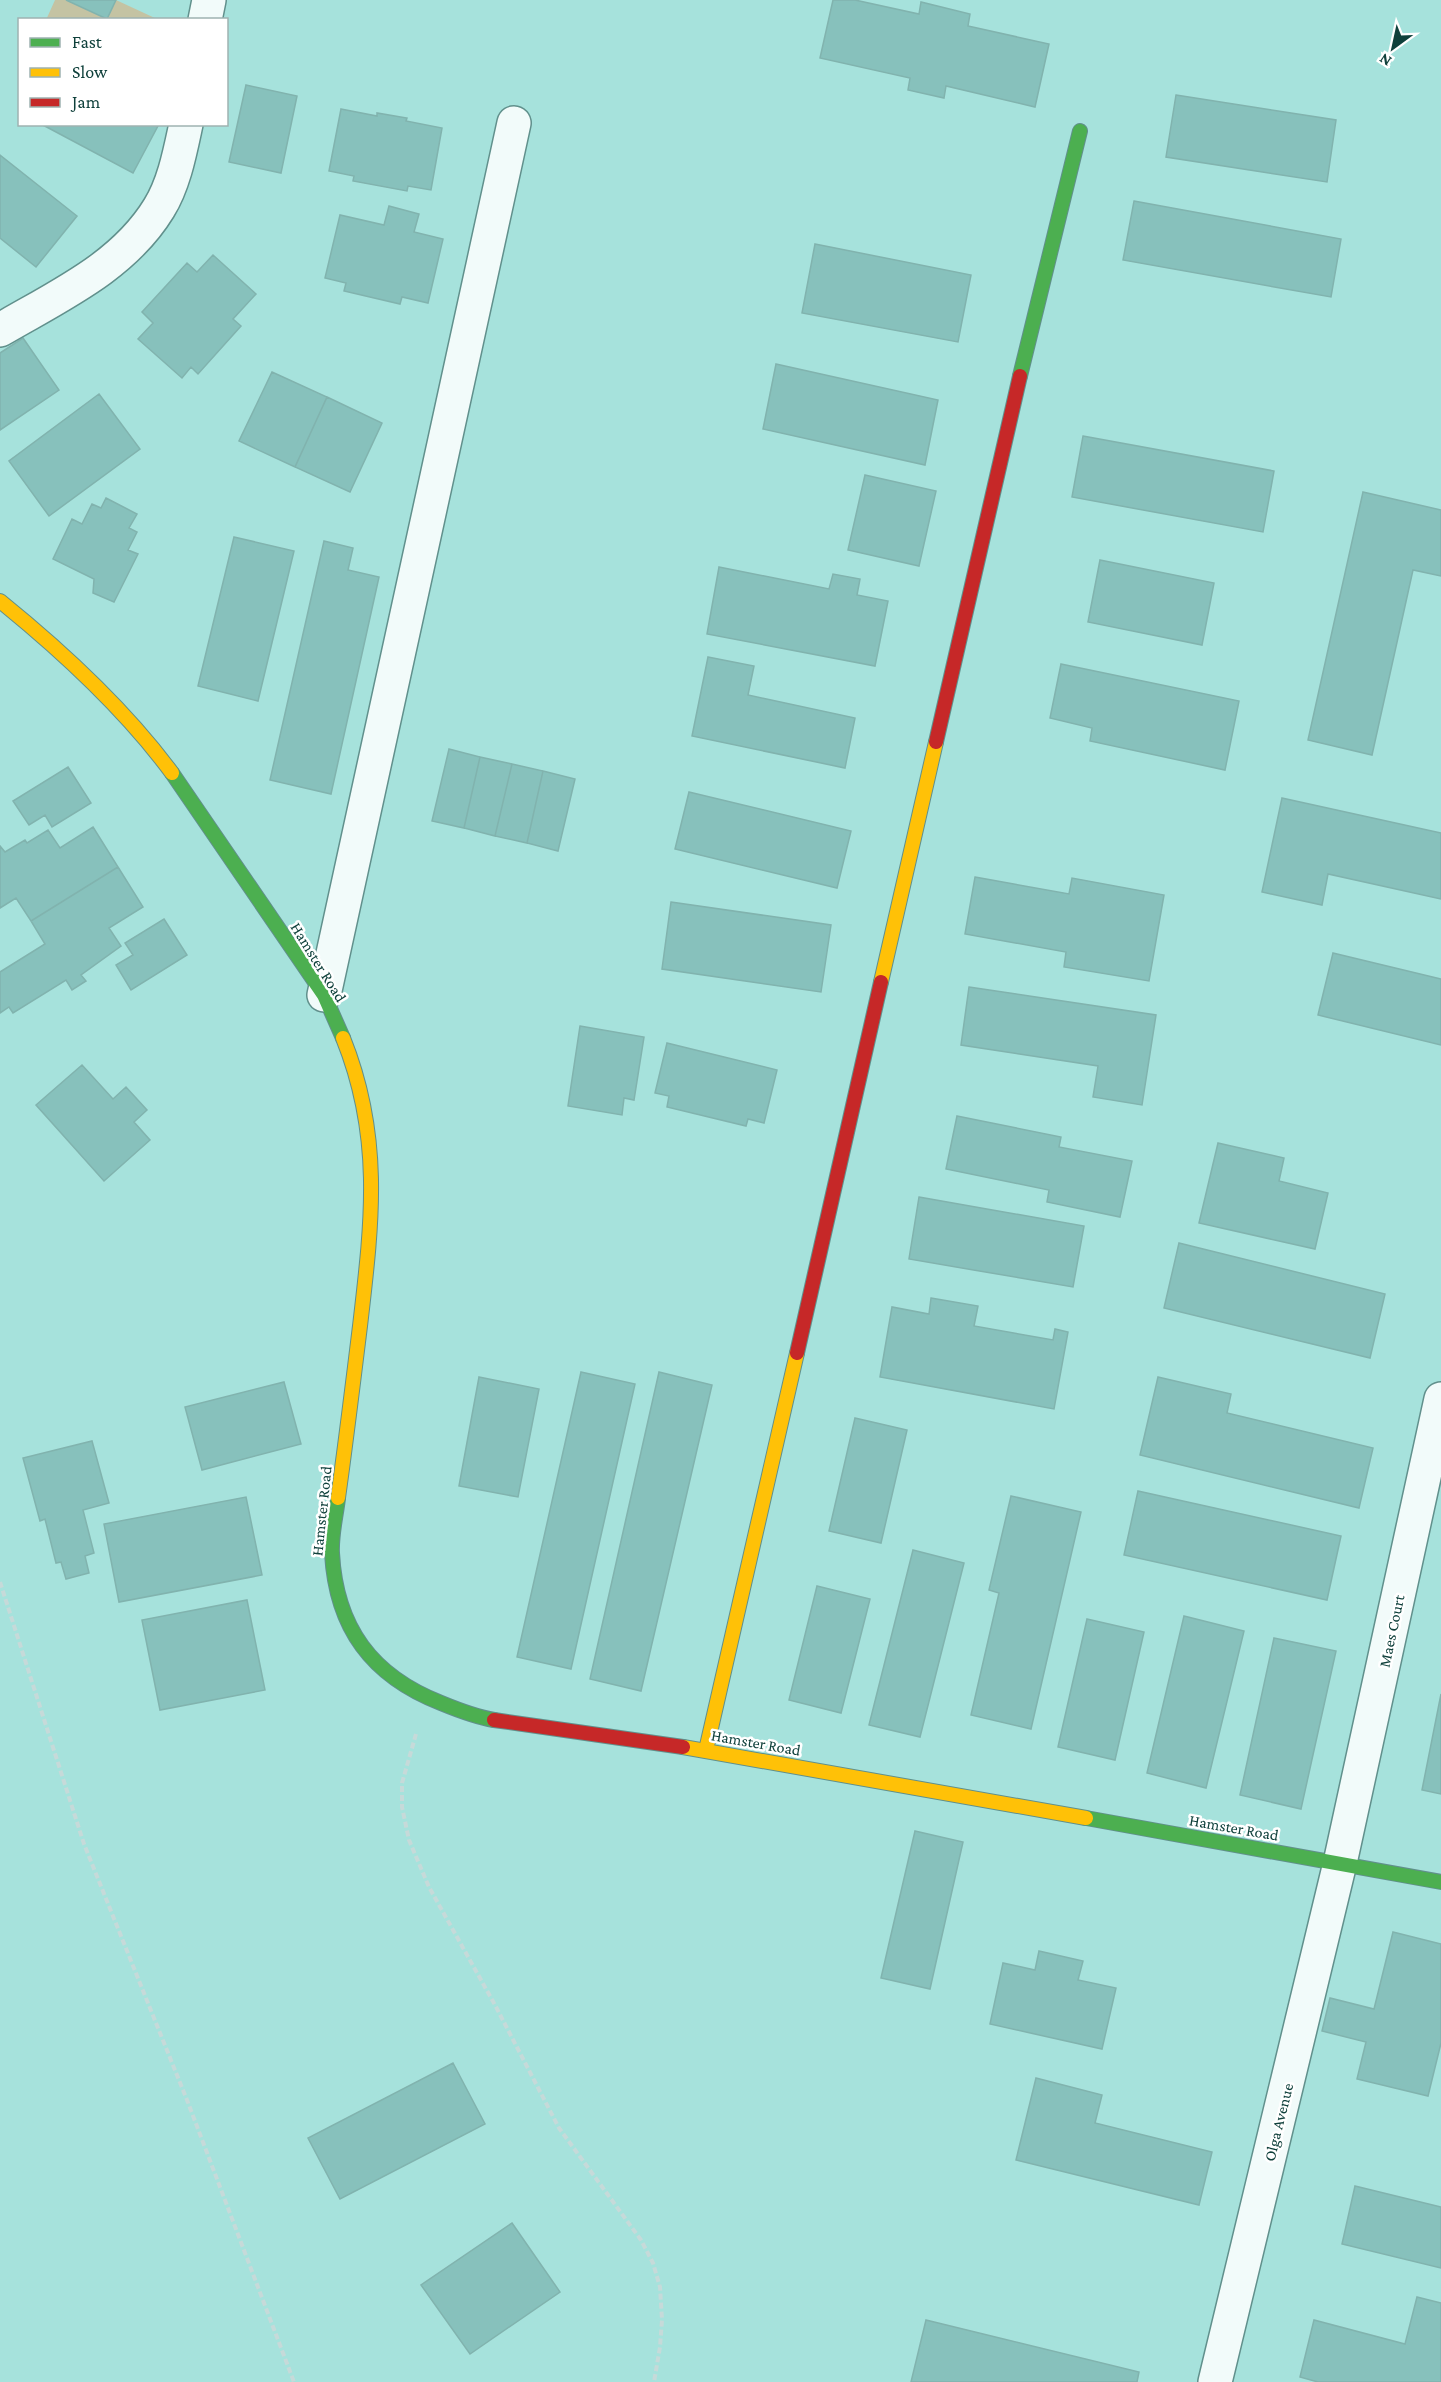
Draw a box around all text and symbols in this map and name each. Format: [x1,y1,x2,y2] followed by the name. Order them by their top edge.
[18,18,228,126] legend
[1363,18,1423,78] north arrow
[72,32,103,52] text: Fast
[1376,50,1394,70] text: N
[72,62,108,82] text: Slow
[70,92,101,112] text: Jam
[287,919,350,1006] street label: Hamster Road
[308,1465,335,1557] street label: Hamster Road
[1376,1593,1408,1669] street label: Maes Court
[710,1726,802,1759] street label: Hamster Road
[1188,1811,1280,1844] street label: Hamster Road
[1261,2081,1297,2163] street label: Olga Avenue

